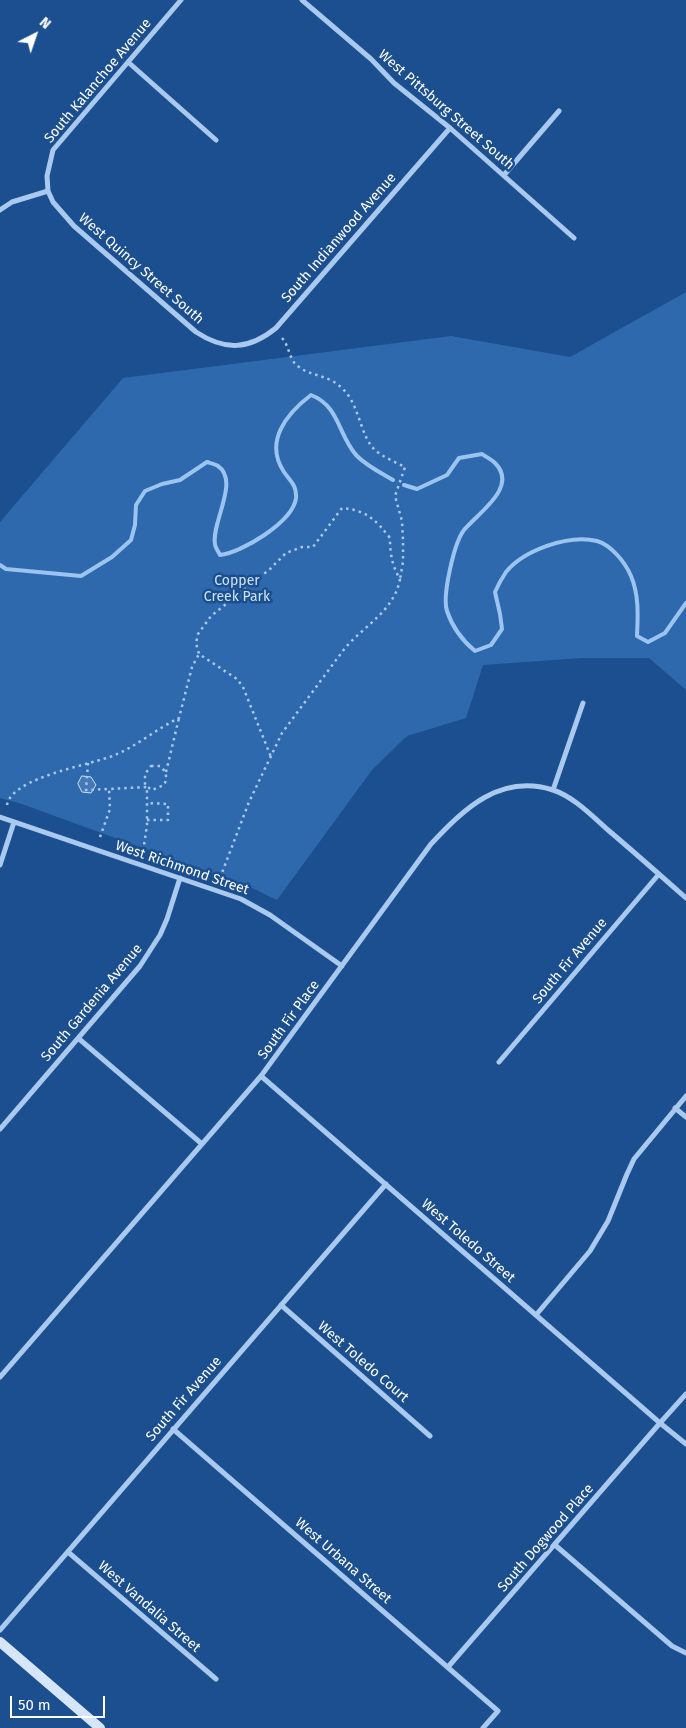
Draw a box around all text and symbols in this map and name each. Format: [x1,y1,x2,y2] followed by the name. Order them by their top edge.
[10,10,60,60] north arrow
[36,14,54,33] text: N
[41,15,155,147] street label: South Kalanchoe Avenue
[375,46,517,174] street label: West Pittsburg Street South
[278,170,400,306] street label: South Indianwood Avenue
[75,210,207,328] street label: West Quincy Street South
[204,573,270,606] park label: Copper Creek Park
[113,837,251,899] street label: West Richmond Street
[529,915,611,1007] street label: South Fir Avenue
[38,941,146,1065] street label: South Gardenia Avenue
[255,977,323,1063] street label: South Fir Place
[418,1196,518,1286] street label: West Toledo Street
[314,1318,412,1406] street label: West Toledo Court
[143,1353,225,1445] street label: South Fir Avenue
[495,1481,597,1595] street label: South Dogwood Place
[291,1515,395,1607] street label: West Urbana Street
[94,1558,204,1656] street label: West Vandalia Street
[12,1686,108,1718] scale bar
[18,1696,51,1714] text: 50 m

